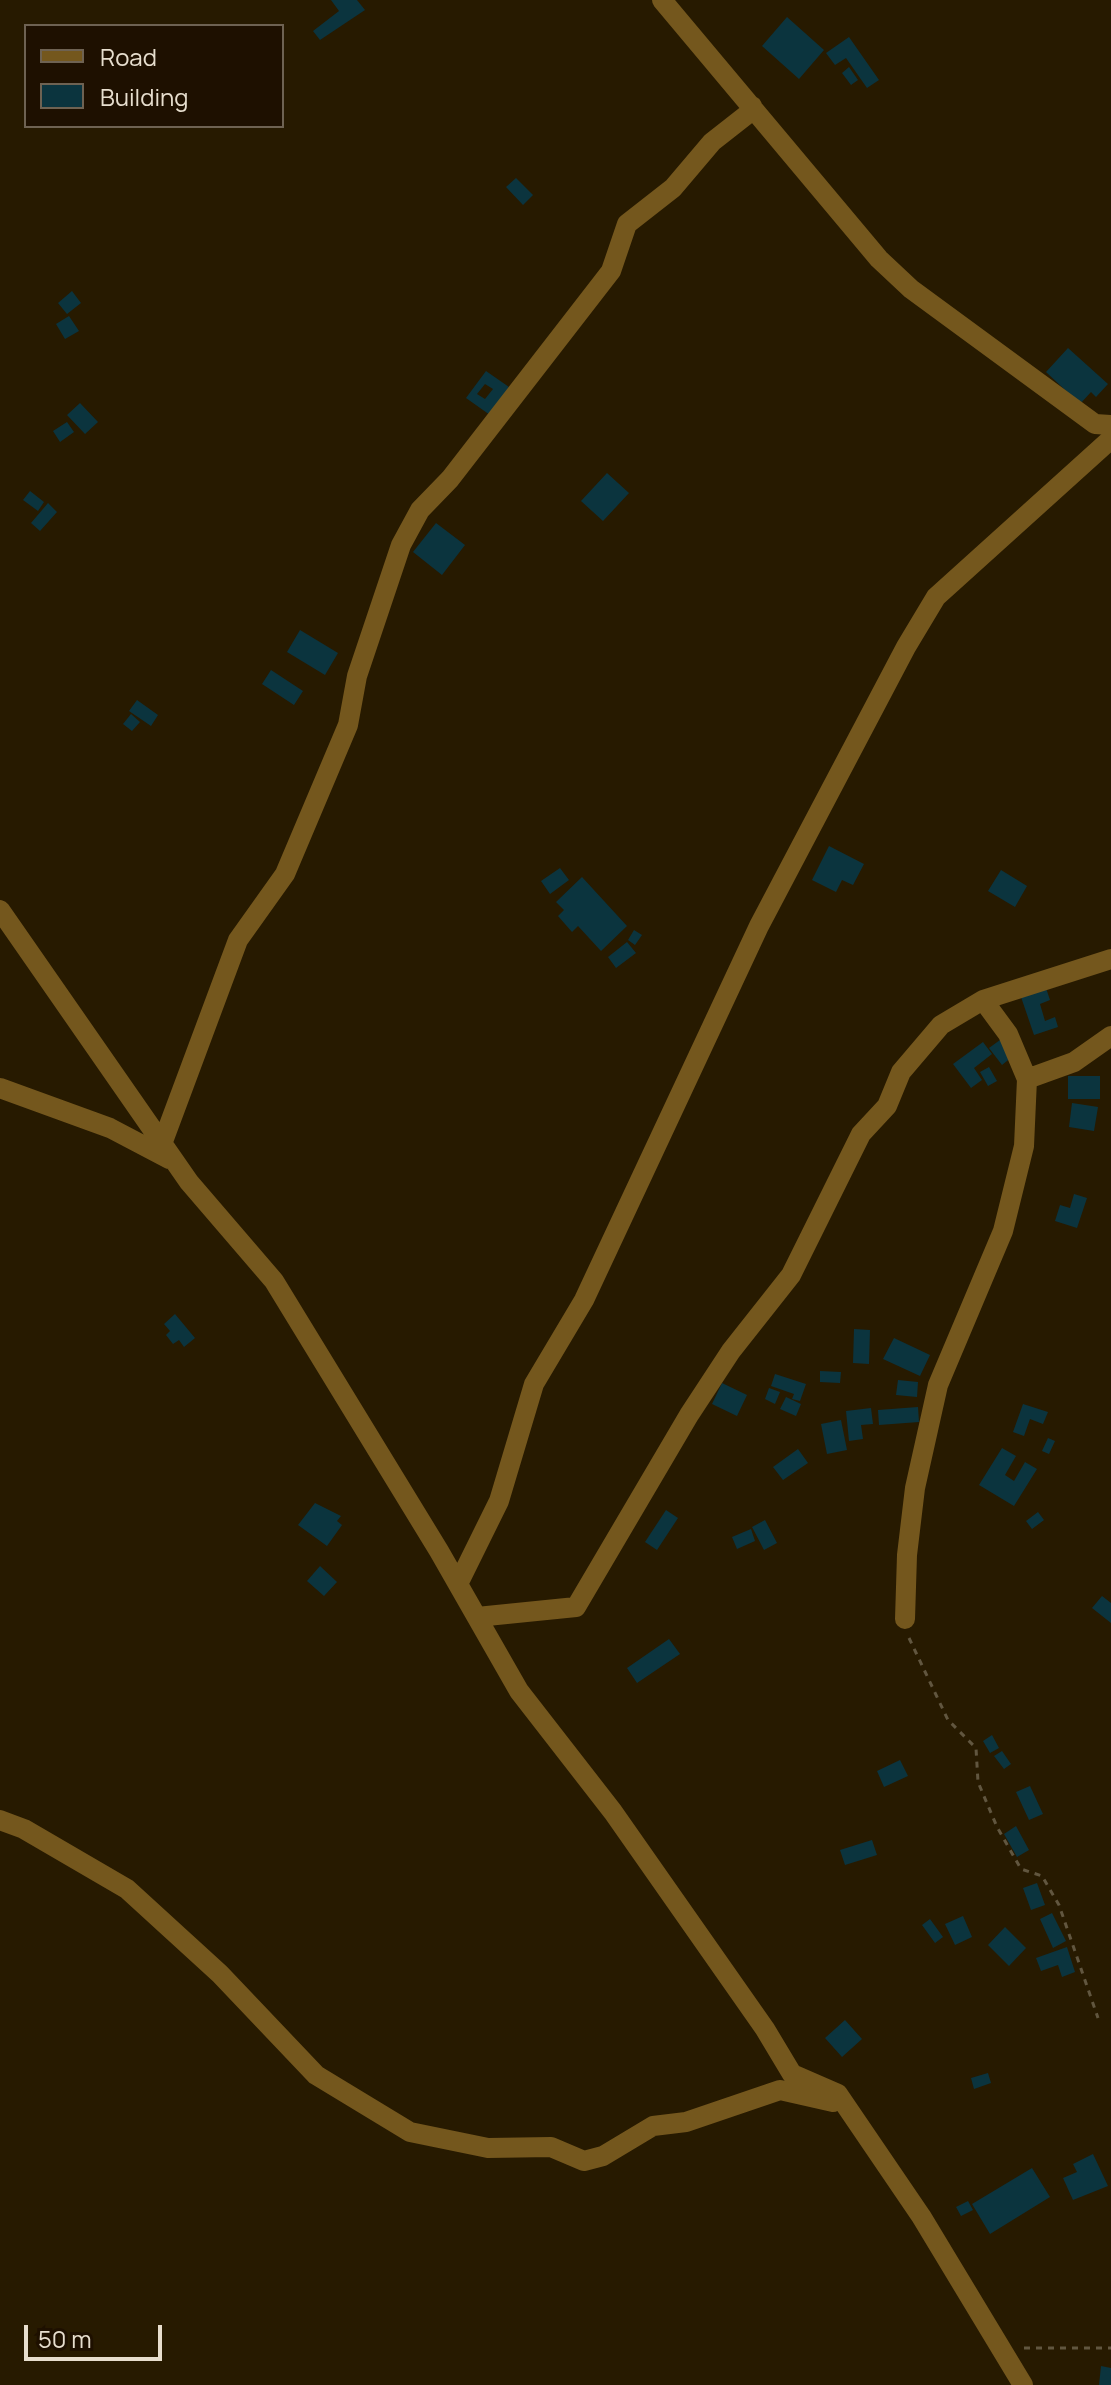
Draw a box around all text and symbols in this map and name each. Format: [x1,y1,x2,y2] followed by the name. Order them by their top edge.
[24,24,284,128] legend
[100,40,157,73] text: Road
[100,80,188,113] text: Building
[28,2309,166,2359] scale bar
[38,2322,92,2355] text: 50 m

